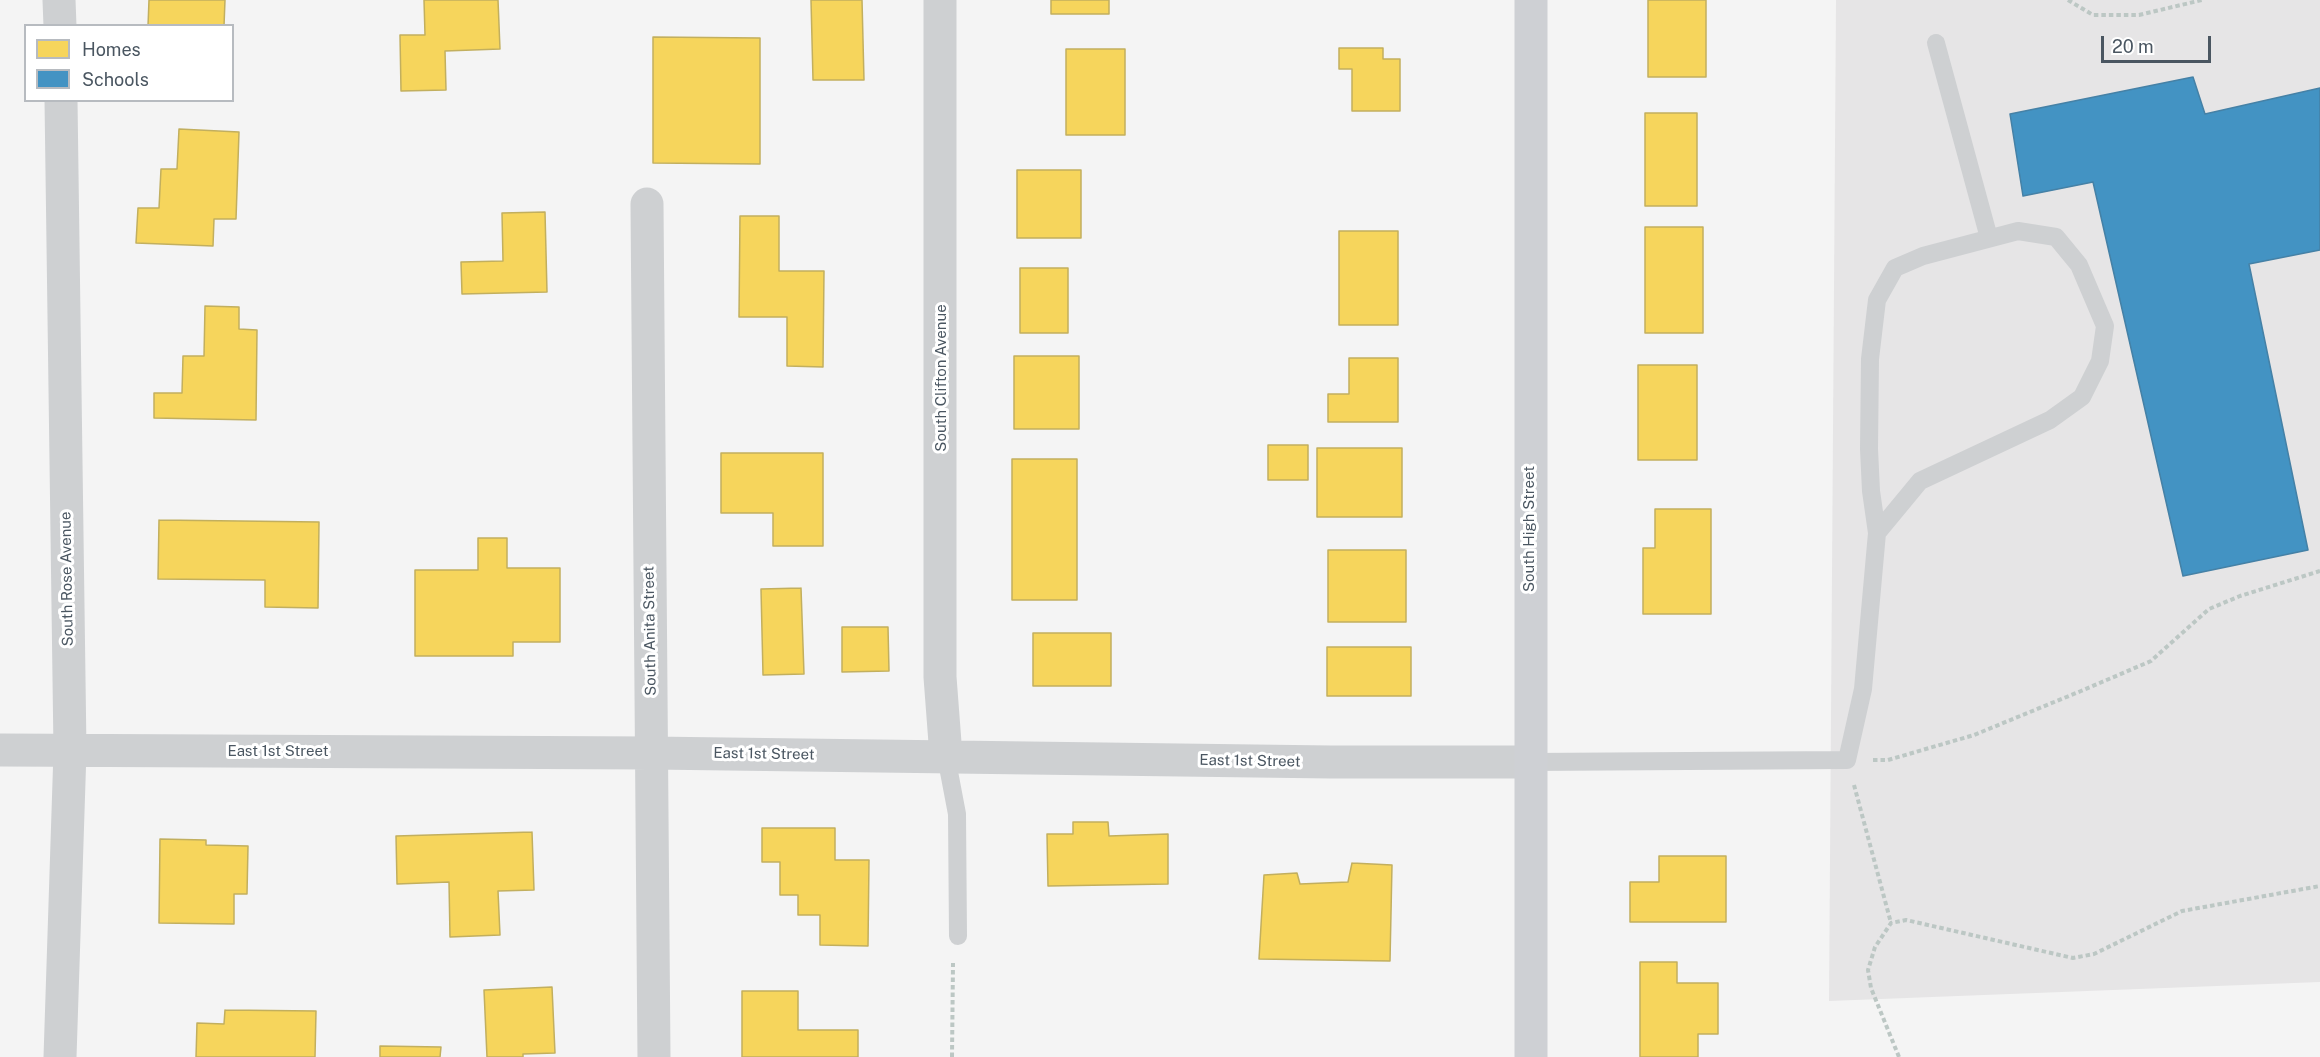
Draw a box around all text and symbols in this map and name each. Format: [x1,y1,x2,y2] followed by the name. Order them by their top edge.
[24,24,234,102] legend
[2104,24,2214,62] scale bar
[2112,36,2154,57] text: 20 m
[82,39,141,60] text: Homes
[82,69,149,90] text: Schools
[932,304,950,452] street label: South Clifton Avenue
[1520,466,1538,592] street label: South High Street
[57,511,77,647] street label: South Rose Avenue
[640,566,660,696] street label: South Anita Street
[227,742,329,760] street label: East 1st Street
[713,744,815,764] street label: East 1st Street
[1199,751,1301,771] street label: East 1st Street

